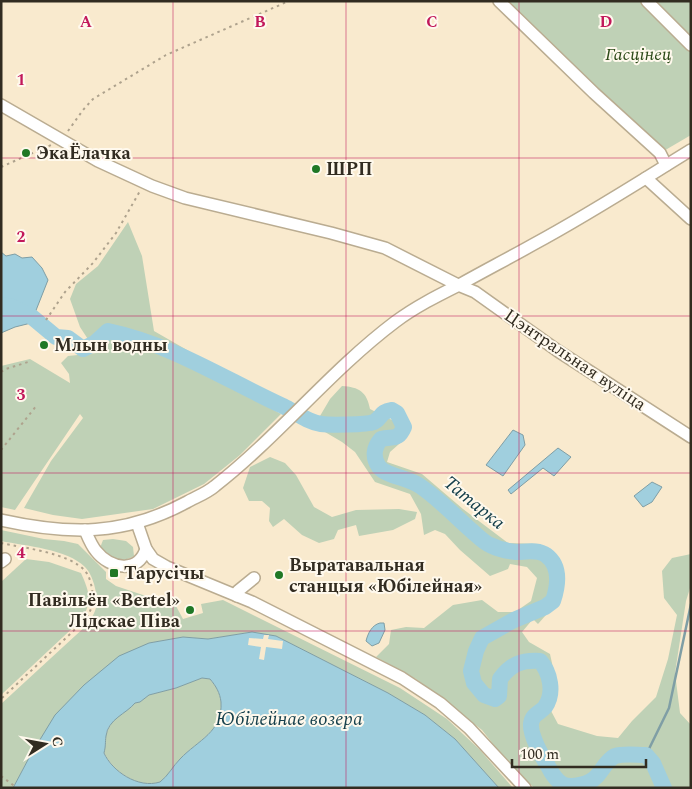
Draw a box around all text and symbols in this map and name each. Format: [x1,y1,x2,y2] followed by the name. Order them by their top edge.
[80,10,93,34] text: A
[254,10,266,34] text: B
[426,10,438,34] text: C
[600,10,613,34] text: D
[605,41,672,68] park label: Гасцінец
[17,68,25,92] text: 1
[36,140,131,167] place label: ЭкаЁлачка
[20,147,32,159] marker: ЭкаЁлачка
[326,156,373,183] place label: ШРП
[310,163,322,175] marker: ШРП
[17,225,26,249] text: 2
[498,302,652,418] street label: Цэнтральная вуліца
[54,332,168,359] place label: Млын водны
[38,339,50,351] marker: Млын водны
[17,383,26,407] text: 3
[437,469,512,537] water label: Татарка
[17,541,26,565] text: 4
[289,552,482,600] place label: Выратавальная станцыя «Юбілейная»
[124,560,205,587] place label: Тарусічы
[108,567,120,579] marker: Тарусічы
[273,569,285,581] marker: Выратавальная станцыя «Юбілейная»
[28,587,181,635] place label: Павільён «Bertel» Лідскае Піва
[184,604,196,616] marker: Павільён «Bertel» Лідскае Піва
[215,705,363,734] water label: Юбілейнае возера
[20,719,70,769] north arrow
[46,735,69,749] text: С
[512,736,646,768] scale bar
[520,743,559,766] text: 100 m

